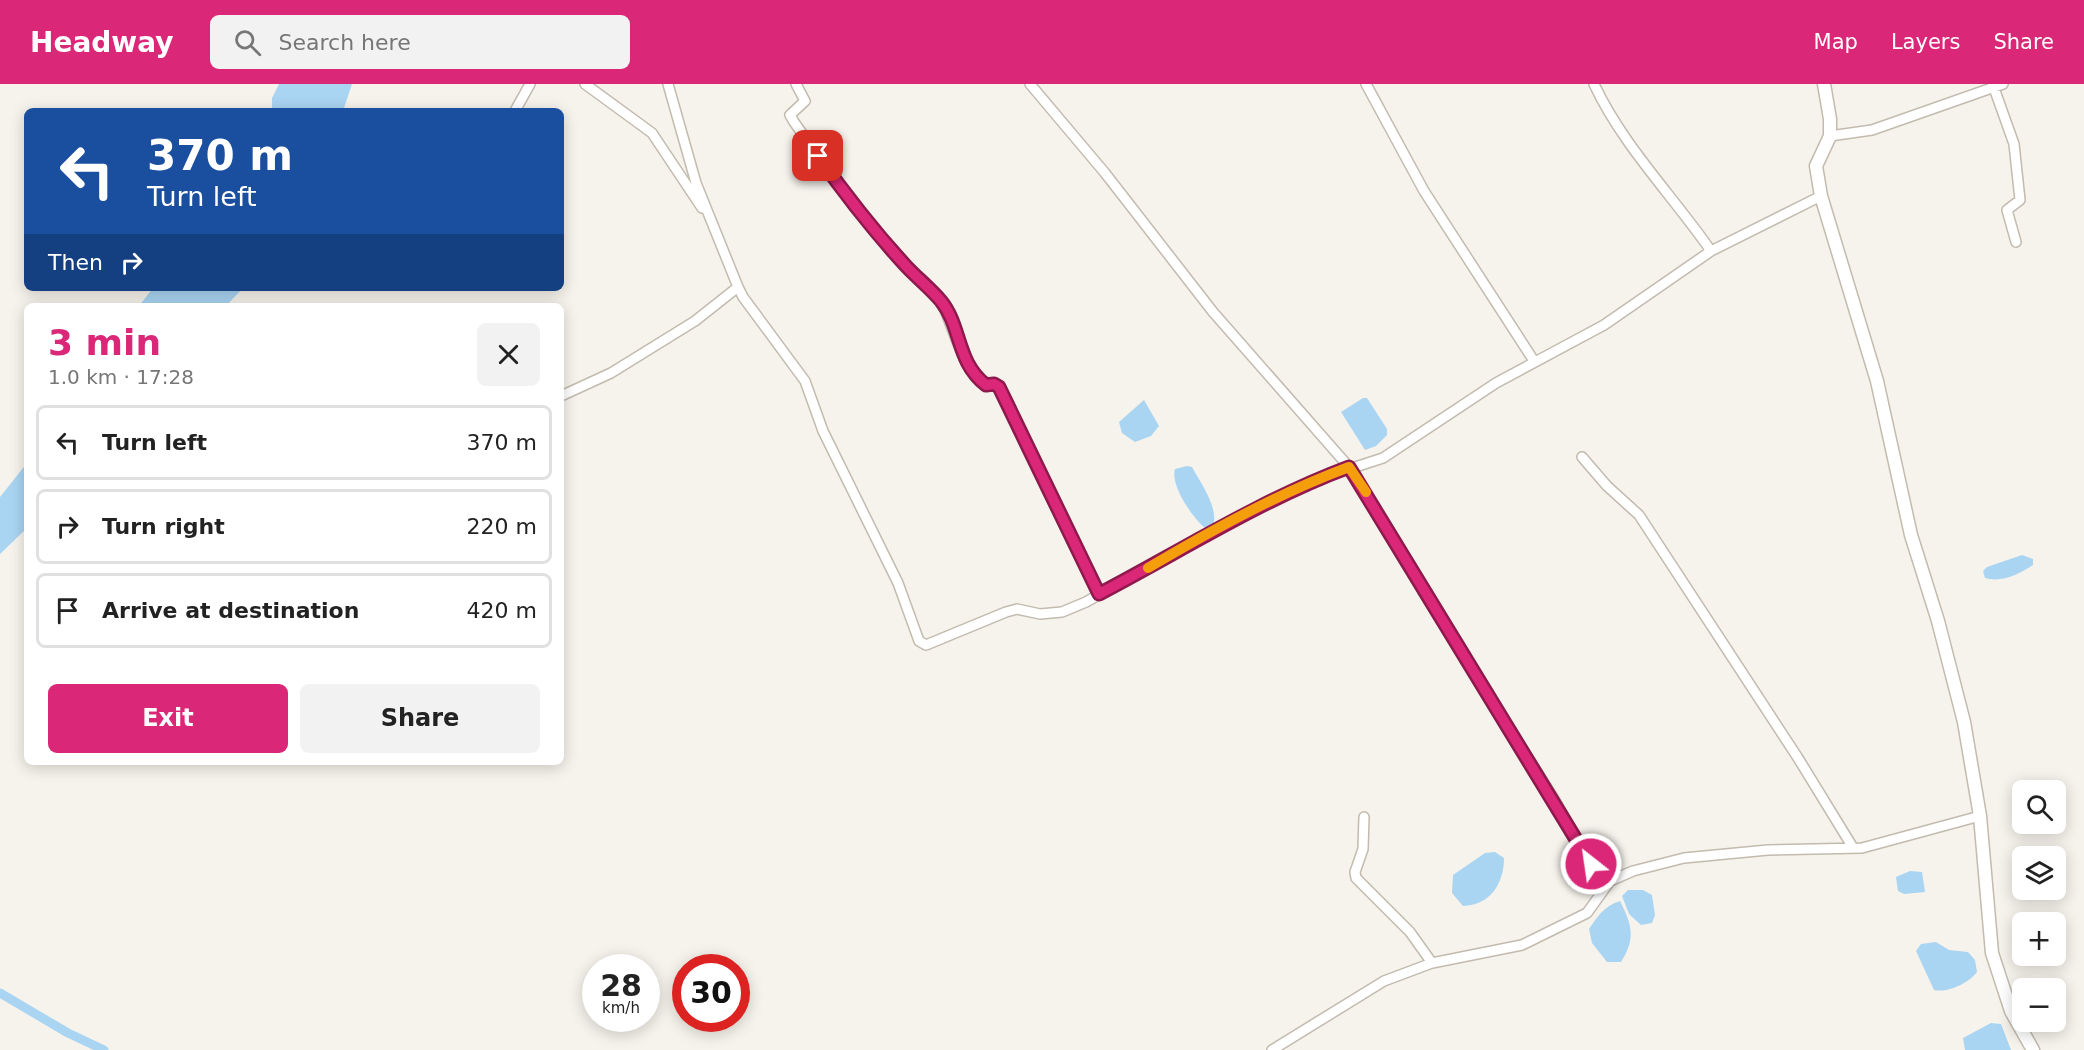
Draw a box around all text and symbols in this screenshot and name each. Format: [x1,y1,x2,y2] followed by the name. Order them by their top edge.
[210,15,630,69] search box
[30,26,174,59] text: Headway
[231,26,264,59] icon: search
[279,30,411,55] text: Search here
[1814,30,1858,54] text: Map
[1891,30,1960,54] text: Layers
[1993,30,2054,54] text: Share
[792,130,843,181] pin
[147,131,293,180] text: 370 m
[48,132,126,210] icon: left
[801,139,834,172] icon: arrive
[147,181,257,212] text: Turn left
[115,246,148,279] icon: right
[48,250,103,275] text: Then
[48,322,161,363] text: 3 min
[477,323,540,386] button: close
[48,365,194,389] text: 1.0 km · 17:28
[51,426,84,459] icon: left
[102,430,207,455] text: Turn left
[467,430,537,455] text: 370 m
[51,510,84,543] icon: right
[102,514,225,539] text: Turn right
[467,514,537,539] text: 220 m
[51,594,84,627] icon: arrive
[102,598,359,623] text: Arrive at destination
[467,598,537,623] text: 420 m
[48,684,288,753] button: Exit
[300,684,540,753] button: Share
[2012,780,2066,1032] map controls
[2012,780,2066,834] button: search
[1559,832,1623,896] position arrow
[2012,846,2066,900] button: layers
[2012,912,2066,966] button: +
[672,954,750,1032] speed limit sign: 30
[600,968,642,1003] text: 28
[2012,978,2066,1032] button: −
[602,999,640,1017] text: km/h

